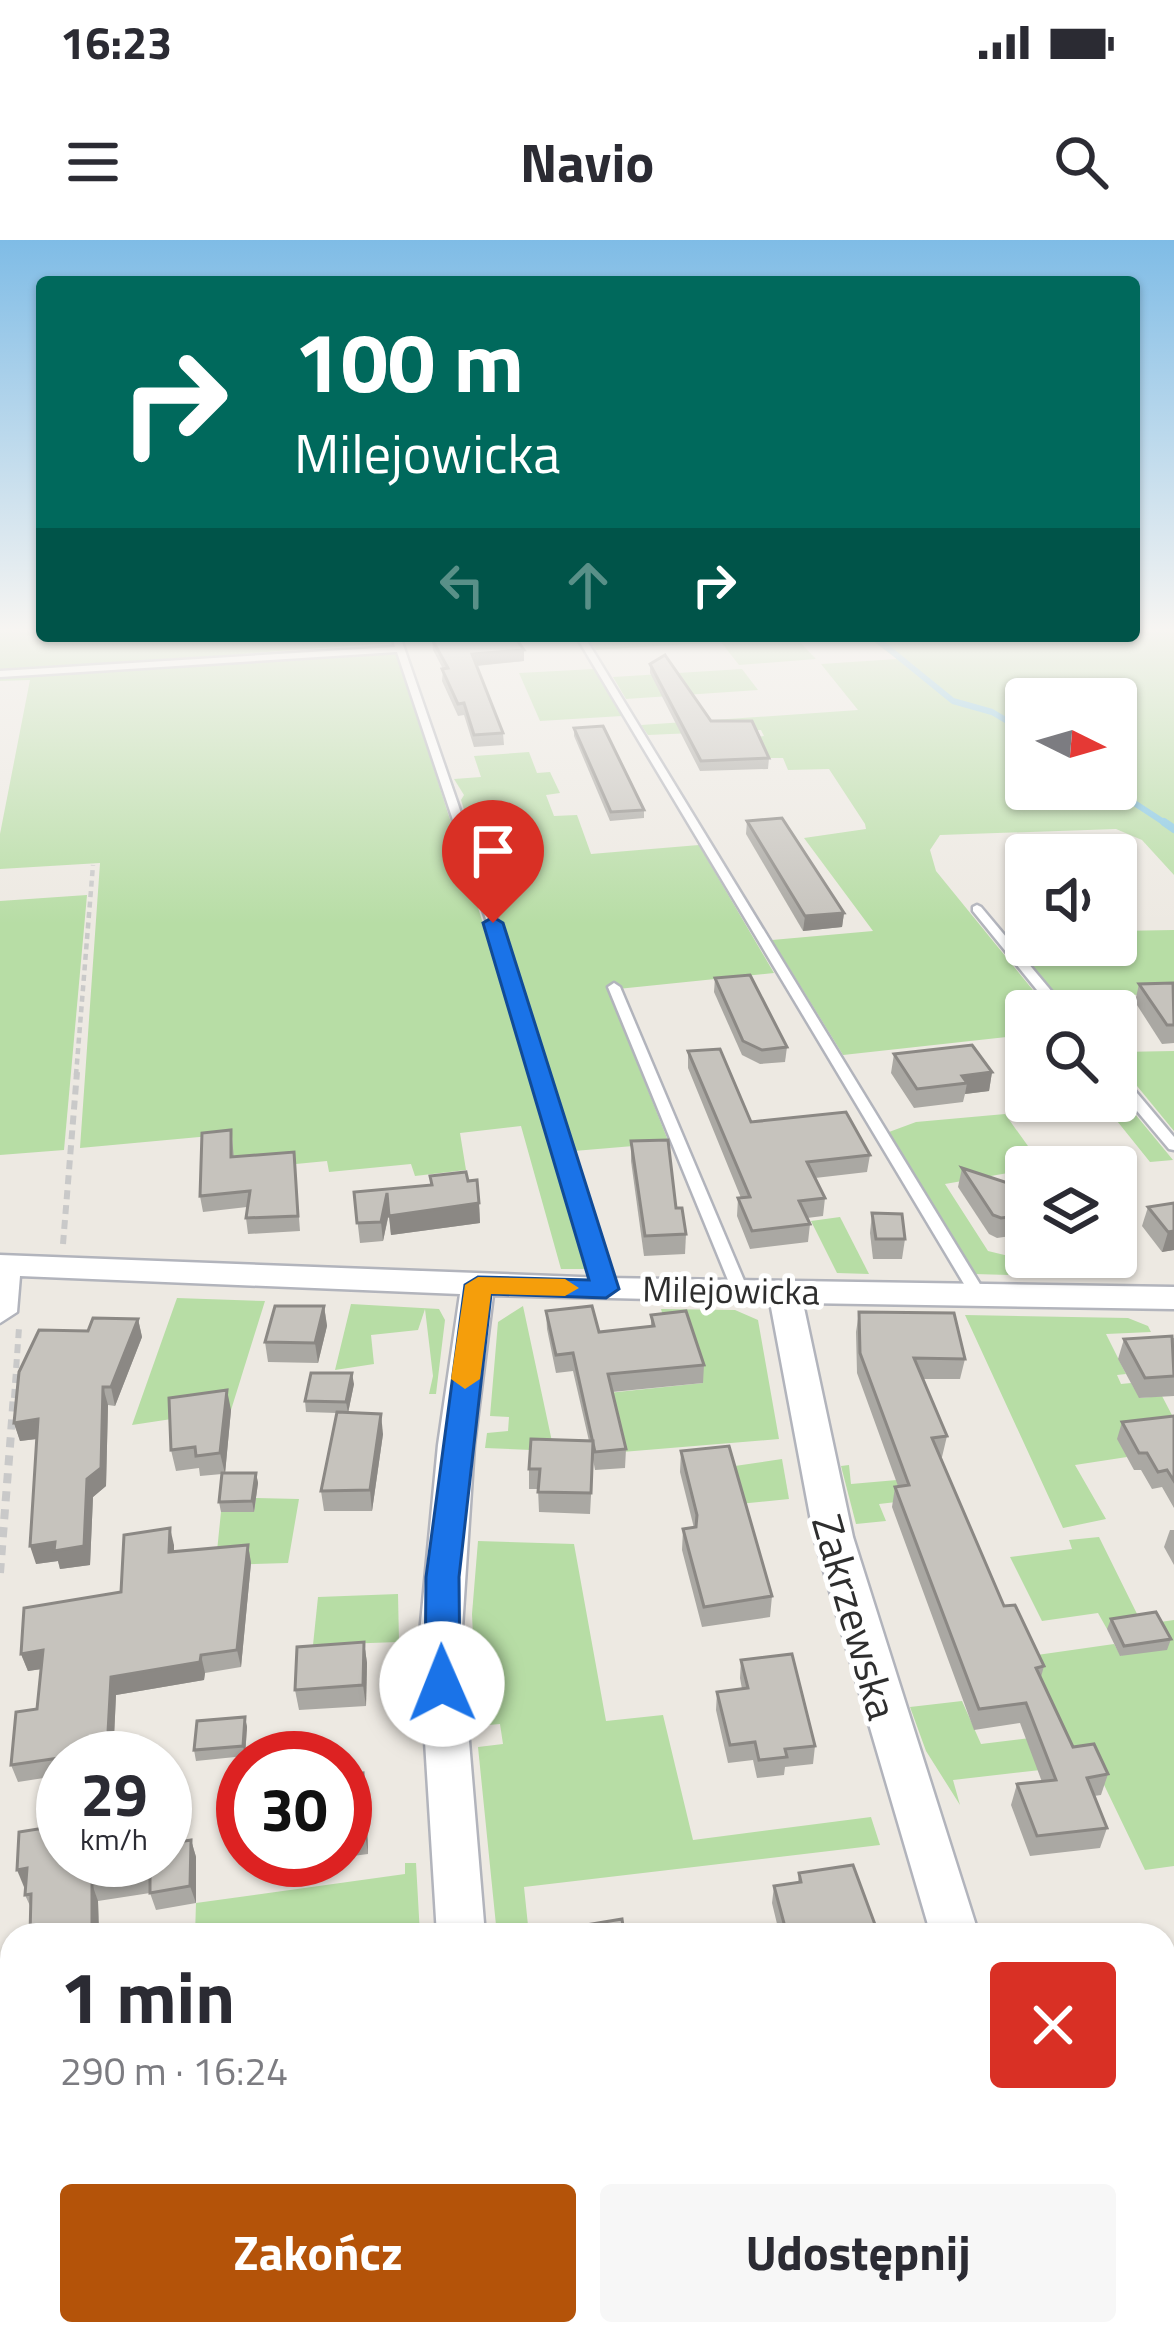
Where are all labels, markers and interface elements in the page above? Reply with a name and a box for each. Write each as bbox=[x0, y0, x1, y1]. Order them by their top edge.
text: 16:23 bbox=[60, 8, 172, 76]
text: Navio bbox=[520, 121, 654, 203]
icon: menu bbox=[60, 129, 126, 195]
icon: search bbox=[1048, 129, 1114, 195]
text: 100 m bbox=[294, 297, 524, 425]
icon: right bbox=[96, 324, 252, 480]
text: Milejowicka bbox=[294, 412, 560, 494]
icon: left bbox=[429, 552, 495, 618]
icon: ahead bbox=[555, 552, 621, 618]
icon: right bbox=[681, 552, 747, 618]
north arrow bbox=[1005, 678, 1137, 810]
map controls bbox=[1005, 678, 1137, 1278]
pin bbox=[442, 800, 544, 923]
icon: arrive bbox=[460, 818, 526, 884]
button: sound bbox=[1005, 834, 1137, 966]
button: search bbox=[1005, 990, 1137, 1122]
button: layers bbox=[1005, 1146, 1137, 1278]
street label: Milejowicka bbox=[642, 1260, 820, 1319]
street label: Zakrzewska bbox=[796, 1507, 916, 1727]
position arrow bbox=[379, 1621, 505, 1747]
speed limit sign: 30 bbox=[216, 1731, 372, 1887]
text: 29 bbox=[80, 1748, 148, 1839]
text: km/h bbox=[80, 1816, 148, 1862]
text: 1 min bbox=[60, 1941, 235, 2051]
button: close bbox=[990, 1962, 1116, 2088]
text: 290 m · 16:24 bbox=[60, 2041, 288, 2100]
button: Zakończ bbox=[60, 2184, 576, 2322]
button: Udostępnij bbox=[600, 2184, 1116, 2322]

